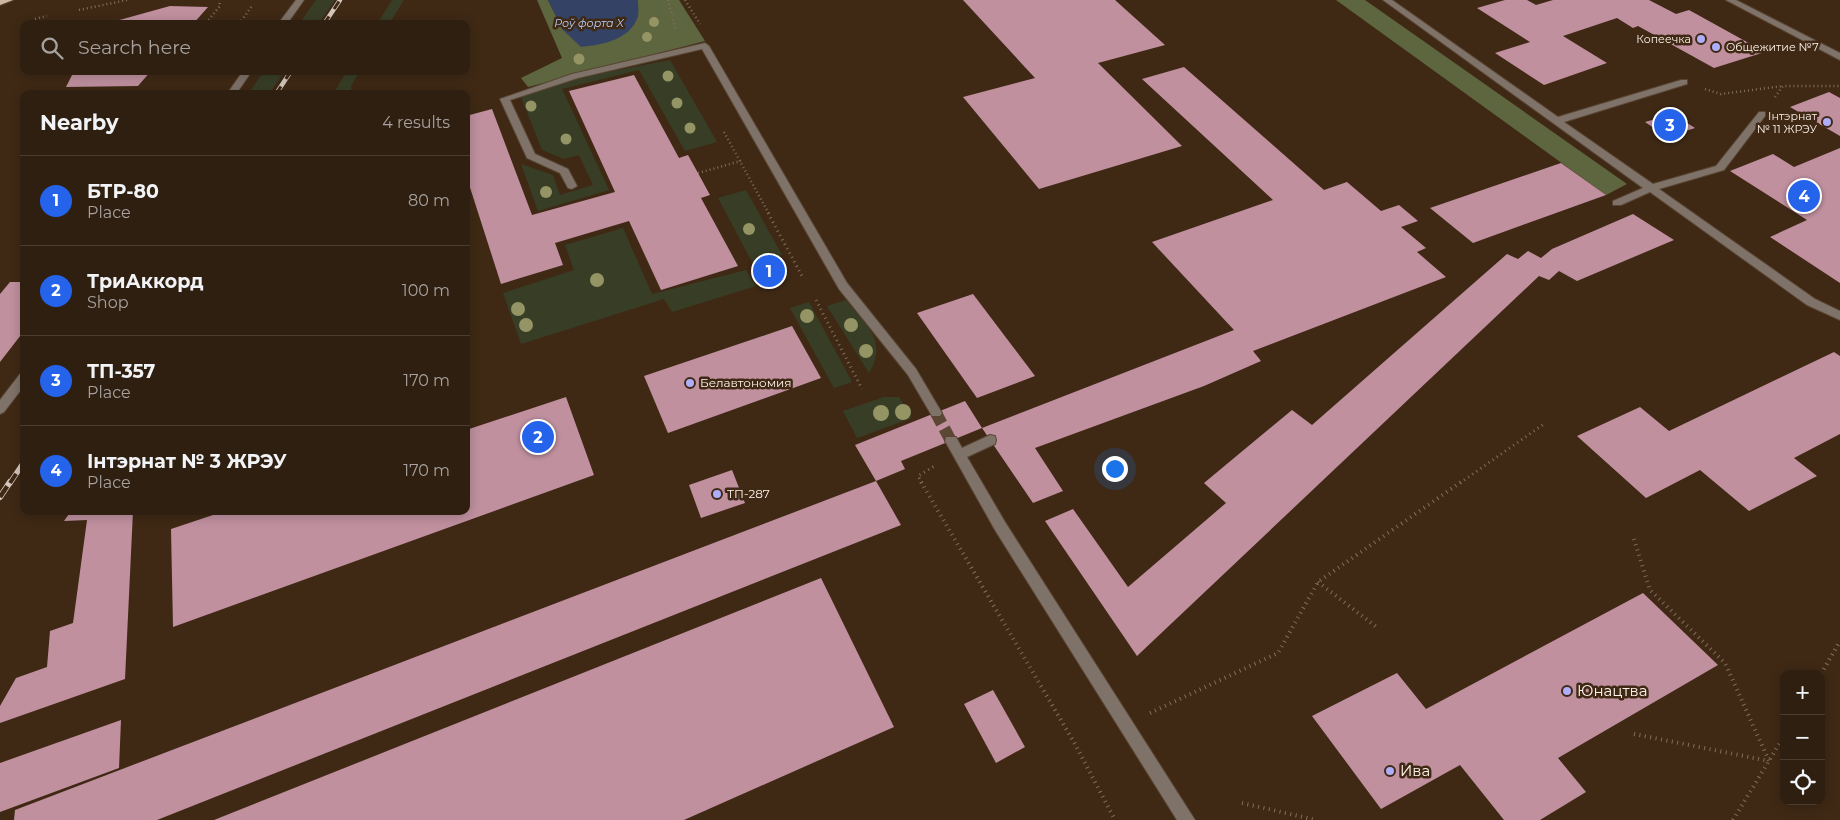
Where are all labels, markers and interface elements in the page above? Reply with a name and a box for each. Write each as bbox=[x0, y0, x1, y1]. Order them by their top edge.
water label: Роў форта X bbox=[554, 16, 624, 30]
search box bbox=[20, 20, 470, 75]
place label: Копеечка bbox=[1636, 32, 1691, 46]
marker: Копеечка bbox=[1695, 33, 1707, 45]
icon: search bbox=[38, 34, 66, 62]
text: Search here bbox=[78, 36, 191, 59]
place label: Общежитие №7 bbox=[1726, 40, 1819, 54]
marker: Общежитие №7 bbox=[1710, 41, 1722, 53]
pin: 3 bbox=[1654, 106, 1686, 144]
place label: Інтэрнат № 11 ЖРЭУ bbox=[1757, 109, 1818, 136]
text: Nearby bbox=[40, 110, 119, 135]
text: 4 results bbox=[382, 113, 450, 132]
marker: Інтэрнат № 11 ЖРЭУ bbox=[1821, 116, 1833, 128]
pin: 4 bbox=[1788, 177, 1820, 215]
text: БТР-80 bbox=[87, 180, 159, 203]
text: 1 bbox=[53, 191, 59, 210]
text: 80 m bbox=[408, 191, 450, 210]
text: Place bbox=[87, 203, 131, 222]
pin: 1 bbox=[753, 252, 785, 290]
text: ТриАккорд bbox=[87, 270, 204, 293]
text: 2 bbox=[51, 281, 61, 300]
text: 100 m bbox=[402, 281, 450, 300]
text: Shop bbox=[87, 293, 129, 312]
text: ТП-357 bbox=[87, 360, 155, 383]
text: 3 bbox=[51, 371, 61, 390]
text: 170 m bbox=[403, 371, 450, 390]
place label: Белавтономия bbox=[700, 375, 792, 390]
marker: Белавтономия bbox=[684, 377, 696, 389]
text: Place bbox=[87, 383, 131, 402]
pin: 2 bbox=[522, 418, 554, 456]
text: Інтэрнат № 3 ЖРЭУ bbox=[87, 450, 287, 473]
your location bbox=[1102, 456, 1128, 482]
text: 4 bbox=[50, 461, 62, 480]
text: 170 m bbox=[403, 461, 450, 480]
text: Place bbox=[87, 473, 131, 492]
place label: ТП-287 bbox=[727, 486, 770, 501]
marker: ТП-287 bbox=[711, 488, 723, 500]
map controls bbox=[1780, 670, 1825, 805]
button: + bbox=[1780, 670, 1825, 715]
place label: Юнацтва bbox=[1577, 681, 1647, 700]
marker: Юнацтва bbox=[1561, 685, 1573, 697]
button: − bbox=[1780, 715, 1825, 760]
button: locate bbox=[1780, 760, 1825, 805]
place label: Ива bbox=[1400, 761, 1430, 780]
marker: Ива bbox=[1384, 765, 1396, 777]

